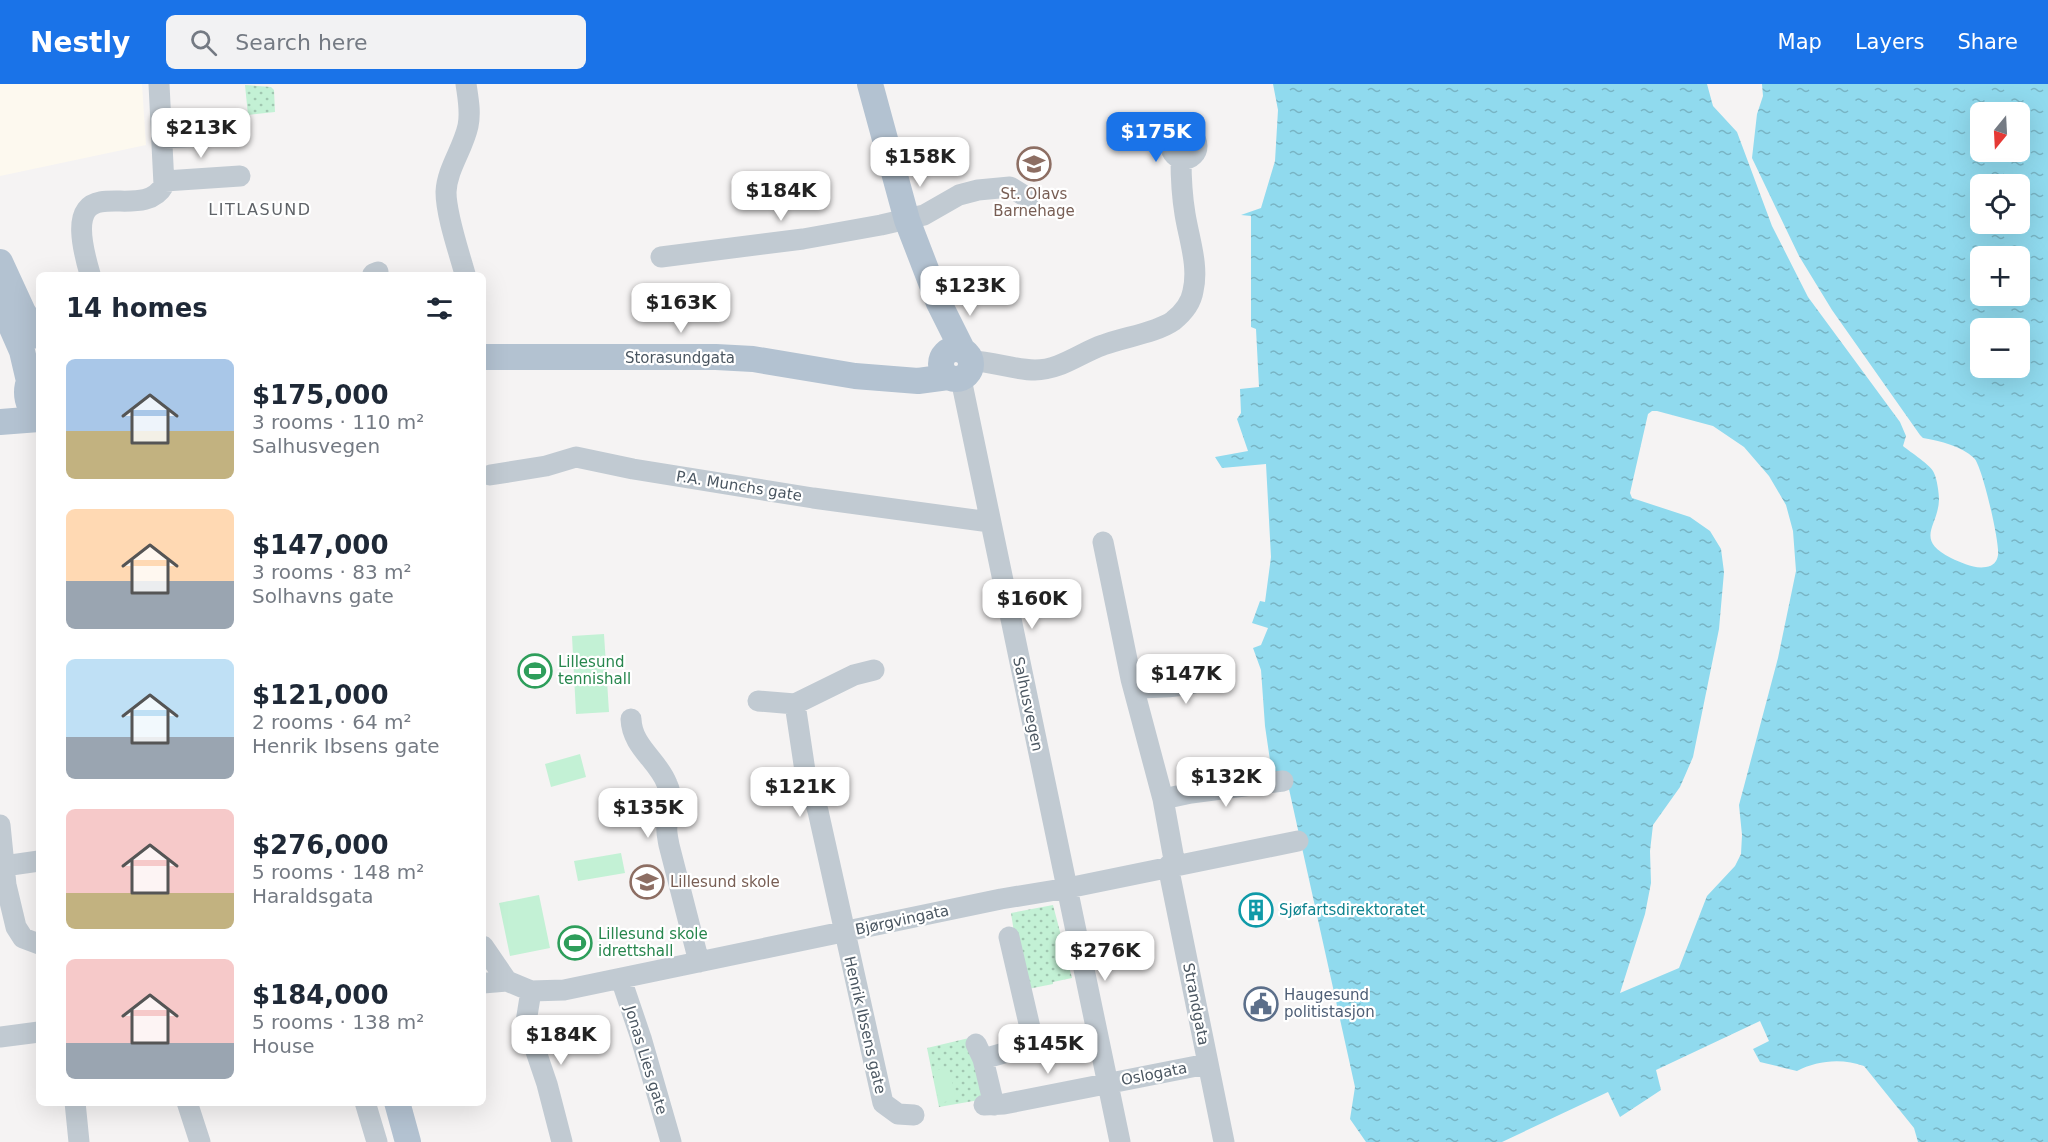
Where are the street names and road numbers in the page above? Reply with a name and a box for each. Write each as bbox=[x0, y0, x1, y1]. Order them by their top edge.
street label: Storasundgata bbox=[625, 349, 735, 367]
street label: P.A. Munchs gate bbox=[675, 467, 803, 505]
street label: Salhusvegen bbox=[1009, 655, 1047, 753]
street label: Bjørgvingata bbox=[853, 901, 951, 939]
street label: Henrik Ibsens gate bbox=[840, 954, 890, 1096]
street label: Strandgata bbox=[1179, 961, 1213, 1047]
street label: Jonas Lies gate bbox=[621, 1002, 671, 1117]
street label: Oslogata bbox=[1120, 1059, 1188, 1089]

